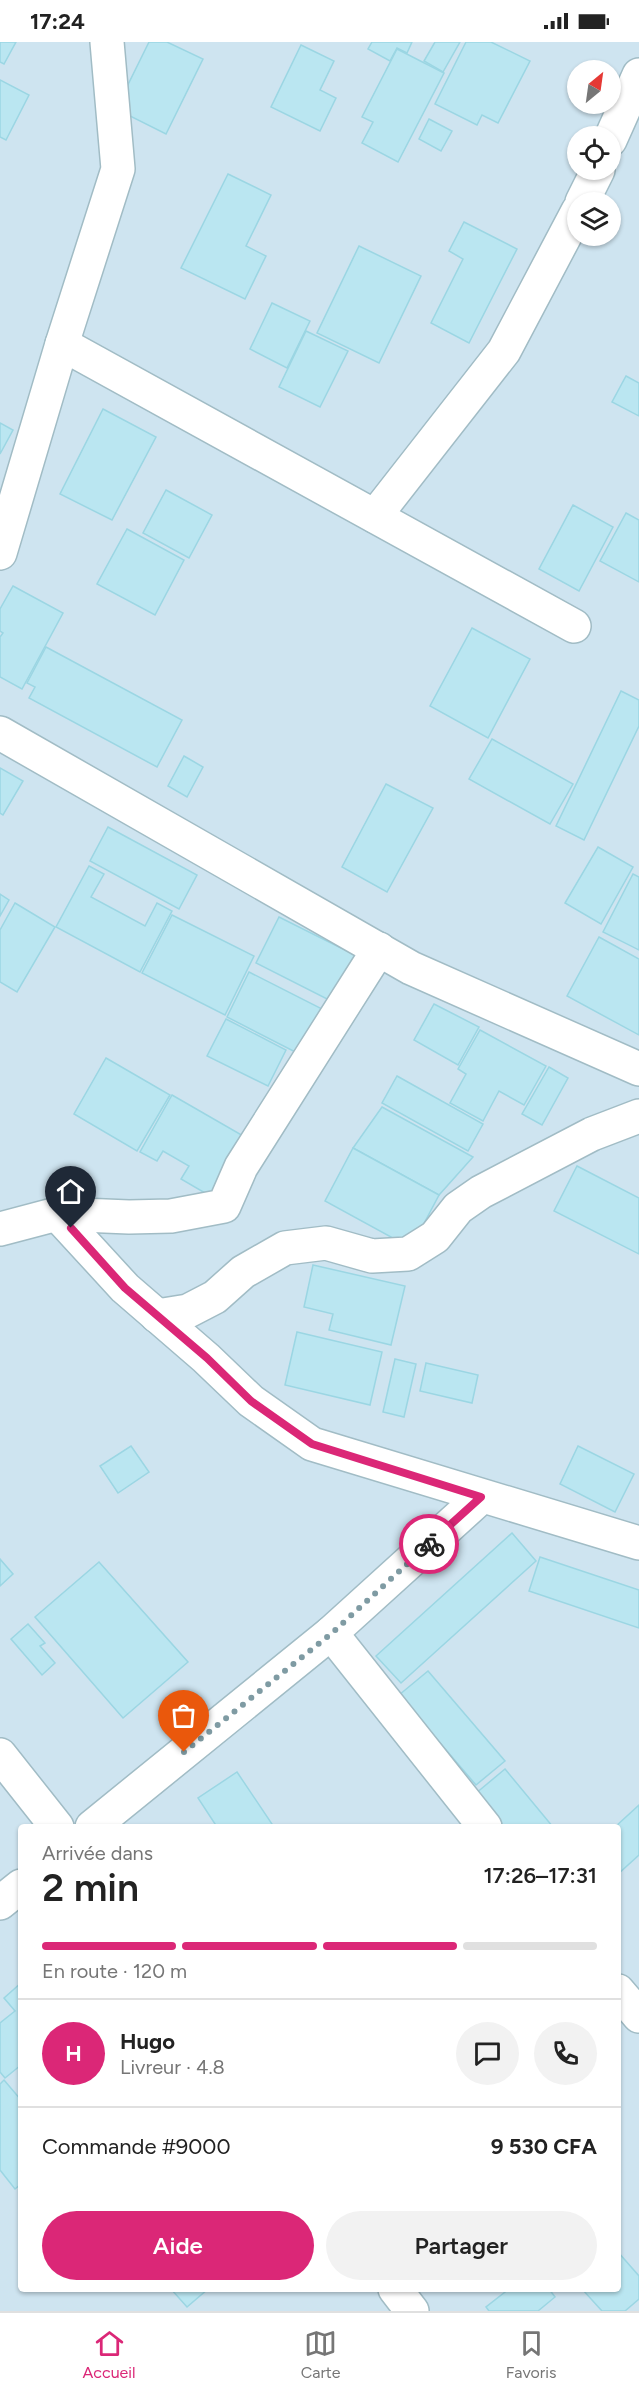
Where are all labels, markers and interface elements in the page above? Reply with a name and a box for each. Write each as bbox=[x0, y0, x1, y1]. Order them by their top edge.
text: 17:24 bbox=[30, 8, 85, 35]
north arrow bbox=[567, 60, 621, 114]
map controls bbox=[567, 60, 621, 246]
button: locate bbox=[567, 126, 621, 180]
button: layers bbox=[567, 192, 621, 246]
pin bbox=[45, 1166, 96, 1228]
icon: home bbox=[54, 1175, 87, 1208]
courier bbox=[399, 1514, 459, 1574]
icon: bike bbox=[413, 1528, 446, 1561]
pin bbox=[158, 1690, 209, 1752]
icon: bag bbox=[167, 1699, 200, 1732]
text: Arrivée dans bbox=[42, 1841, 153, 1865]
text: 17:26–17:31 bbox=[483, 1862, 597, 1889]
text: 2 min bbox=[42, 1864, 139, 1911]
text: En route · 120 m bbox=[42, 1959, 187, 1983]
button: chat bbox=[456, 2022, 519, 2085]
button: phone bbox=[534, 2022, 597, 2085]
text: Hugo bbox=[120, 2028, 175, 2055]
text: H bbox=[65, 2040, 82, 2067]
text: Livreur · 4.8 bbox=[120, 2055, 225, 2079]
text: Commande #9000 bbox=[42, 2133, 231, 2160]
text: 9 530 CFA bbox=[491, 2133, 597, 2160]
button: Aide bbox=[42, 2211, 314, 2280]
button: Partager bbox=[326, 2211, 597, 2280]
tab: Accueil bbox=[83, 2327, 136, 2382]
tab: Carte bbox=[301, 2327, 341, 2382]
tab: Favoris bbox=[506, 2327, 556, 2382]

